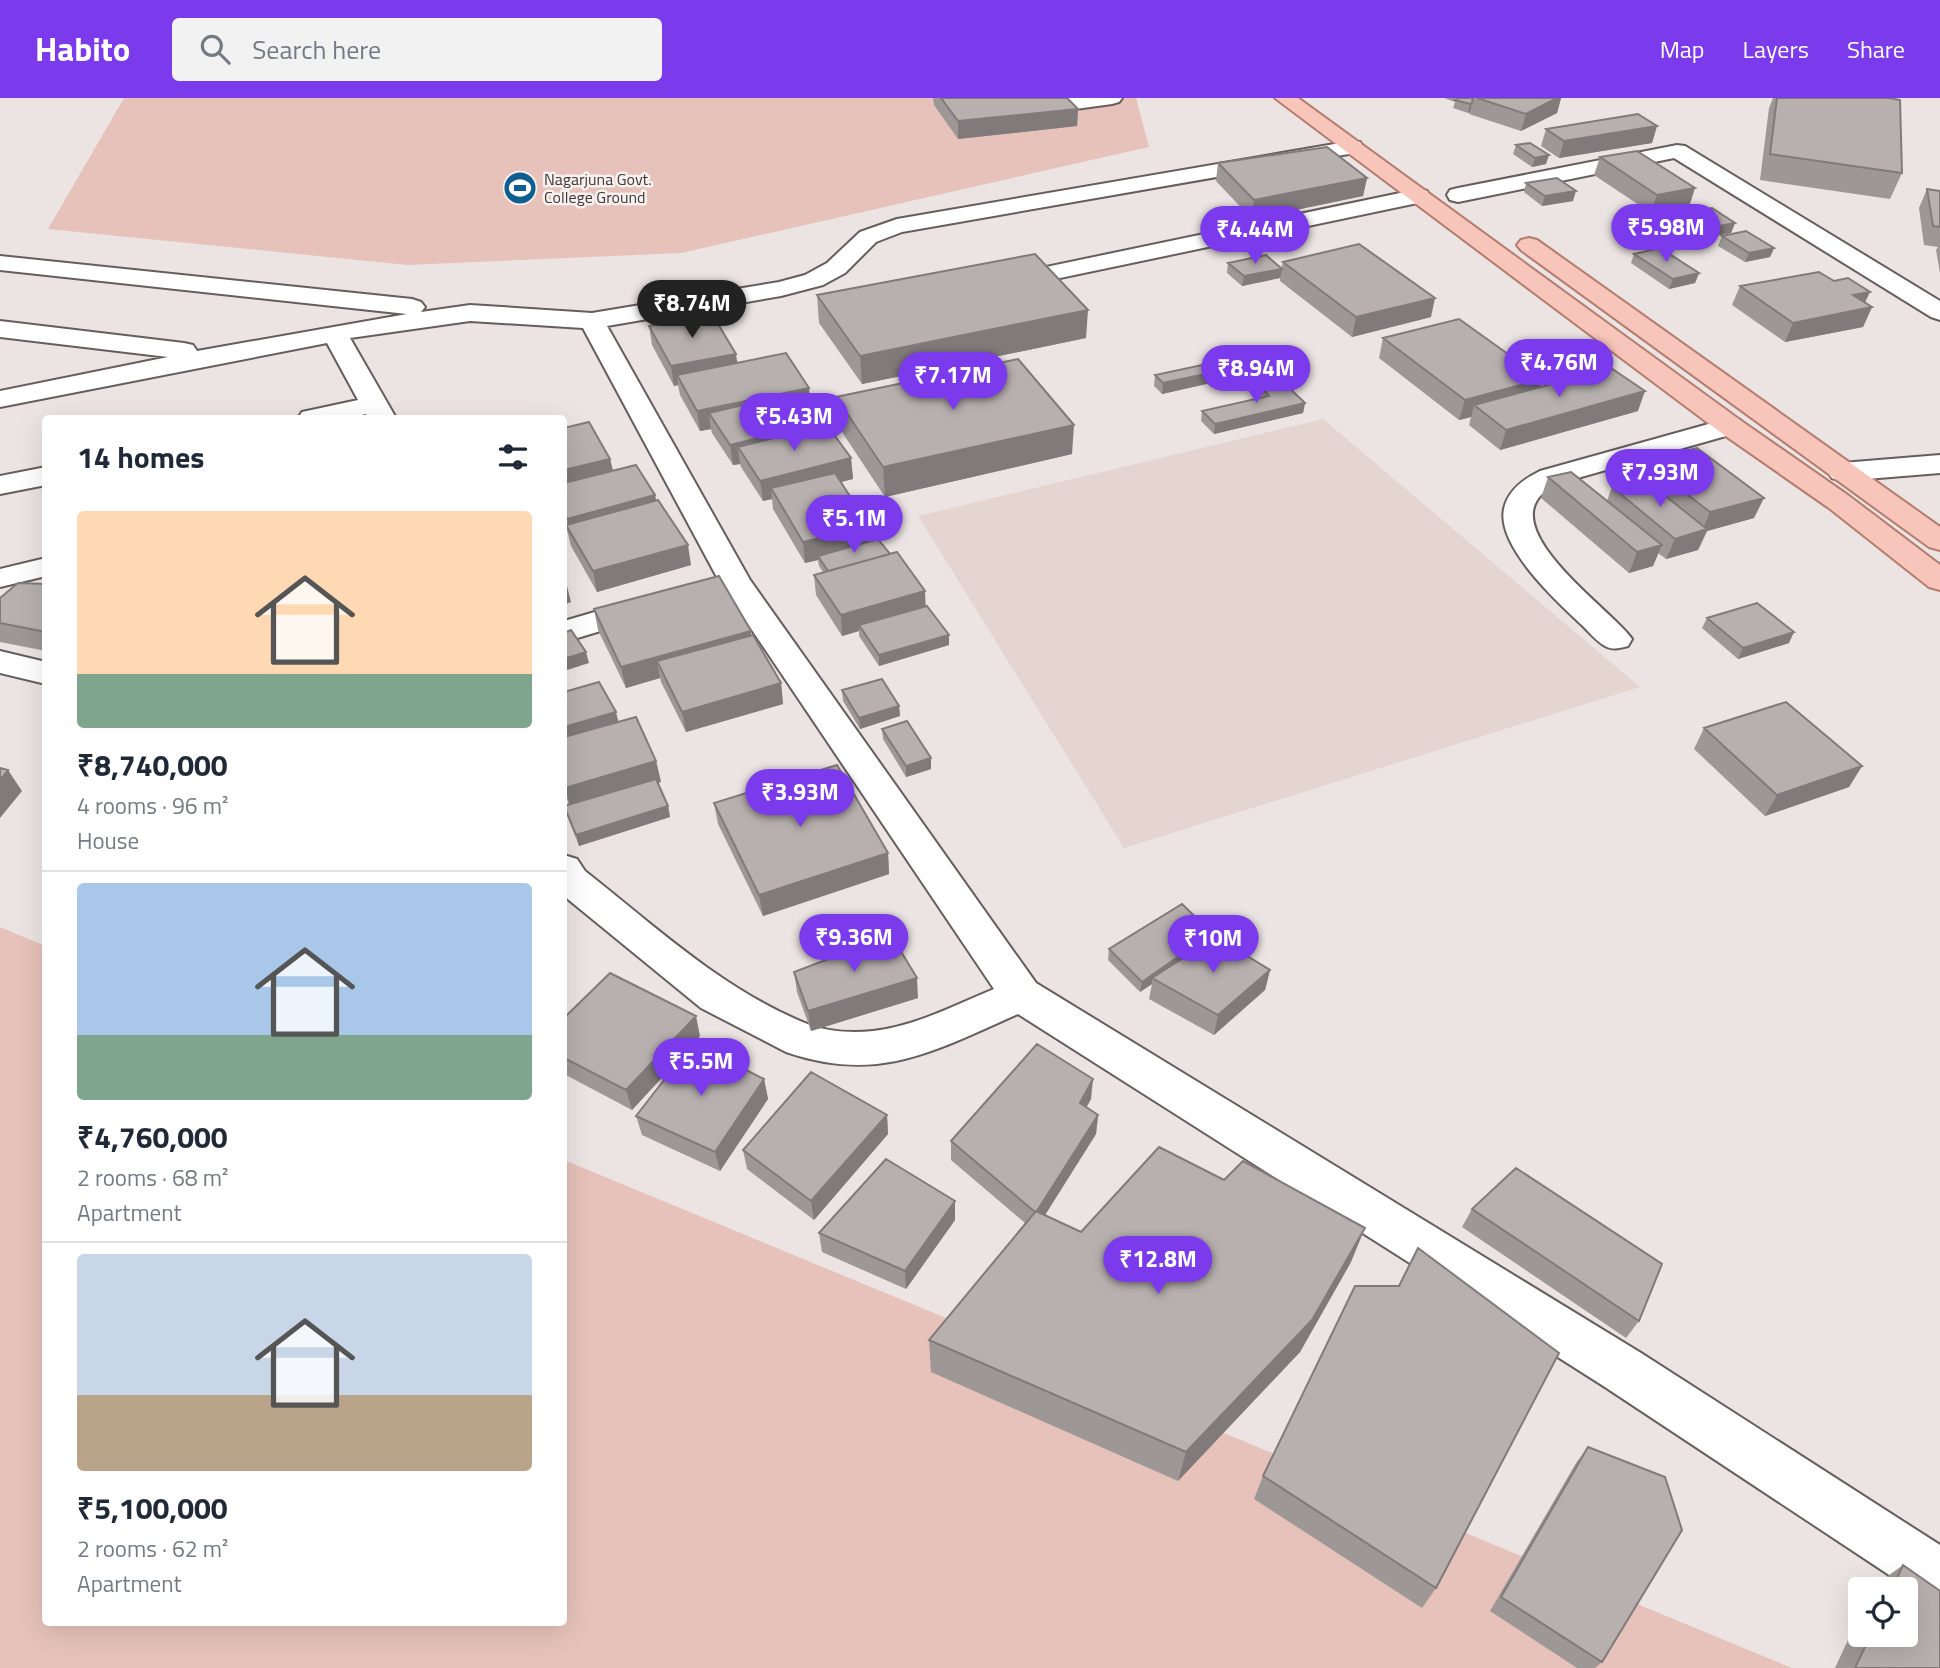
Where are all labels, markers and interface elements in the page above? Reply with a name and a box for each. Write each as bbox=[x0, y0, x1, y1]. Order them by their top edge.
search box bbox=[172, 18, 662, 81]
text: Habito bbox=[35, 24, 130, 74]
icon: search bbox=[196, 30, 234, 68]
text: Search here bbox=[252, 30, 381, 69]
text: Map bbox=[1660, 31, 1705, 67]
text: Layers bbox=[1743, 31, 1809, 67]
text: Share bbox=[1847, 31, 1905, 67]
place label: Nagarjuna Govt. College Ground bbox=[544, 167, 652, 209]
sports icon: Nagarjuna Govt. College Ground bbox=[501, 169, 539, 207]
pin: ₹5.98M bbox=[1609, 204, 1723, 264]
pin: ₹4.44M bbox=[1198, 206, 1312, 266]
text: ₹5.98M bbox=[1627, 209, 1705, 244]
text: ₹4.44M bbox=[1216, 211, 1294, 246]
pin: ₹8.74M bbox=[635, 280, 749, 340]
text: ₹8.74M bbox=[653, 285, 731, 320]
pin: ₹4.76M bbox=[1502, 340, 1616, 399]
text: ₹4.76M bbox=[1520, 344, 1598, 379]
pin: ₹8.94M bbox=[1199, 345, 1313, 405]
text: ₹8.94M bbox=[1217, 350, 1295, 385]
pin: ₹7.17M bbox=[896, 352, 1010, 412]
text: ₹7.17M bbox=[914, 357, 992, 392]
pin: ₹5.43M bbox=[737, 394, 851, 453]
text: ₹5.43M bbox=[755, 398, 833, 433]
text: 14 homes bbox=[77, 434, 204, 480]
icon: filters bbox=[494, 438, 532, 476]
pin: ₹7.93M bbox=[1603, 450, 1717, 509]
text: ₹7.93M bbox=[1621, 454, 1699, 489]
pin: ₹5.1M bbox=[805, 496, 903, 555]
text: ₹5.1M bbox=[822, 500, 886, 535]
icon: home bbox=[242, 557, 368, 683]
text: ₹8,740,000 bbox=[77, 742, 228, 788]
pin: ₹3.93M bbox=[743, 770, 857, 829]
text: ₹3.93M bbox=[761, 774, 839, 809]
text: 4 rooms · 96 m² bbox=[77, 788, 228, 823]
text: House bbox=[77, 823, 139, 858]
pin: ₹9.36M bbox=[797, 914, 911, 974]
pin: ₹10M bbox=[1172, 916, 1254, 975]
text: ₹9.36M bbox=[815, 919, 893, 954]
text: ₹10M bbox=[1184, 920, 1242, 955]
icon: home bbox=[242, 929, 368, 1055]
pin: ₹5.5M bbox=[652, 1038, 750, 1098]
text: ₹5.5M bbox=[669, 1043, 733, 1078]
text: ₹4,760,000 bbox=[77, 1114, 228, 1160]
text: 2 rooms · 68 m² bbox=[77, 1160, 228, 1195]
text: Apartment bbox=[77, 1195, 182, 1230]
pin: ₹12.8M bbox=[1101, 1236, 1215, 1296]
text: ₹12.8M bbox=[1119, 1241, 1197, 1276]
icon: home bbox=[242, 1300, 368, 1426]
text: ₹5,100,000 bbox=[77, 1485, 228, 1531]
text: 2 rooms · 62 m² bbox=[77, 1531, 228, 1566]
text: Apartment bbox=[77, 1566, 182, 1601]
map controls bbox=[1848, 1577, 1918, 1647]
button: locate bbox=[1848, 1577, 1918, 1647]

